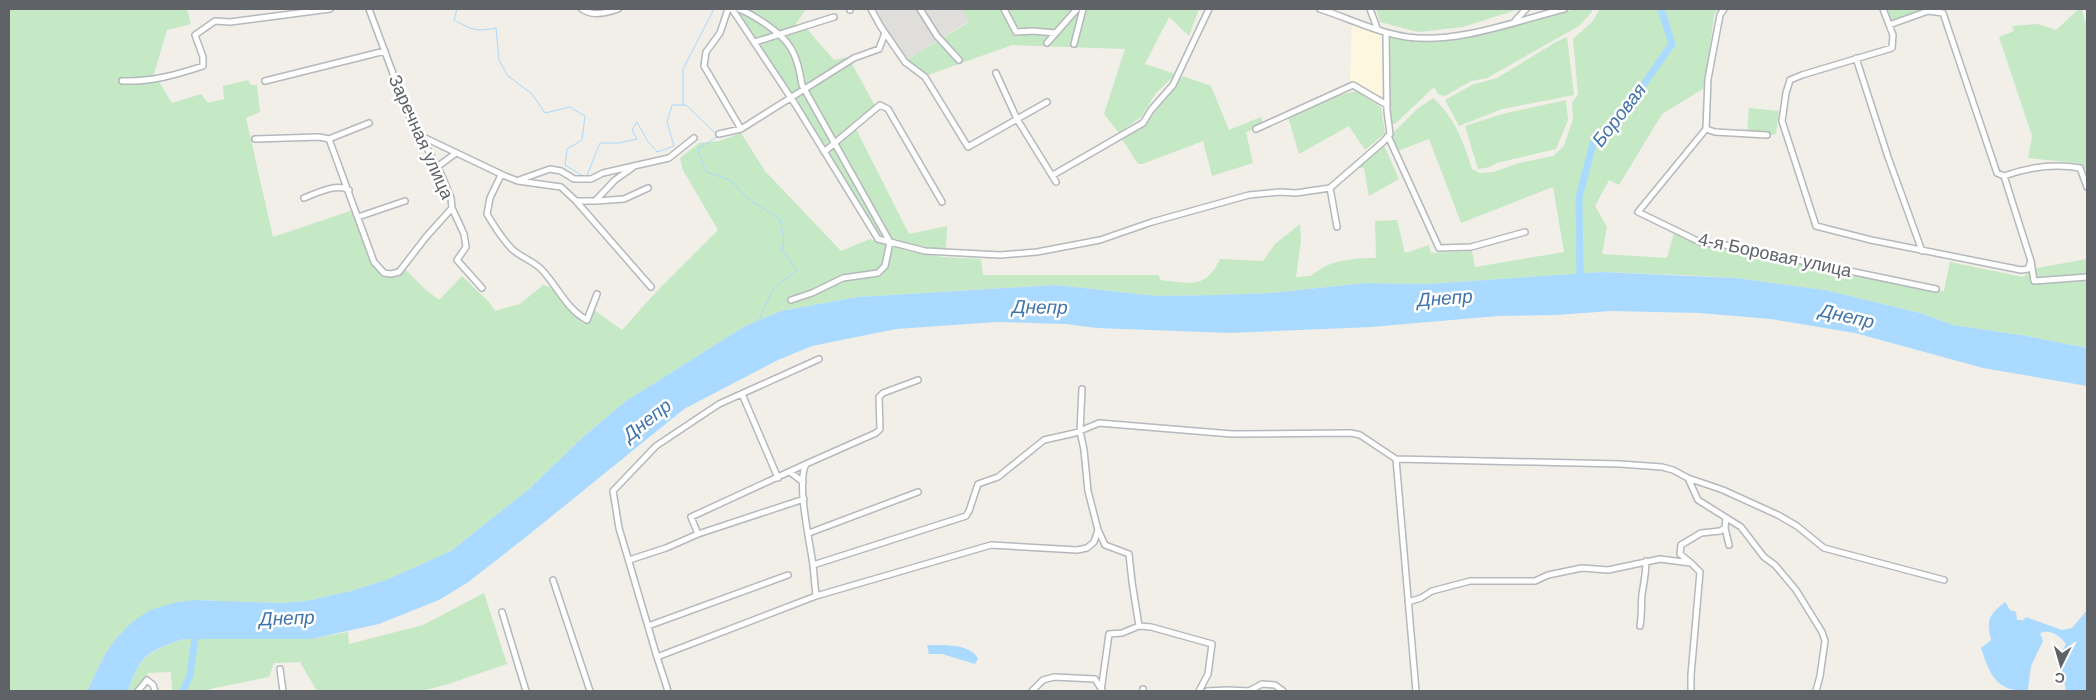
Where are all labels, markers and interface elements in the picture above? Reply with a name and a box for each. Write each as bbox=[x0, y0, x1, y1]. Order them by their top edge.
street label: Заречная улица bbox=[385, 72, 458, 203]
water label: Боровая bbox=[1588, 79, 1650, 151]
street label: 4-я Боровая улица bbox=[1697, 229, 1854, 281]
water label: Днепр bbox=[1415, 286, 1473, 311]
water label: Днепр bbox=[1010, 296, 1068, 318]
water label: Днепр bbox=[1816, 299, 1876, 332]
water label: Днепр bbox=[617, 395, 675, 447]
water label: Днепр bbox=[257, 607, 315, 630]
north arrow bbox=[2036, 640, 2086, 690]
text: С bbox=[2054, 670, 2066, 686]

